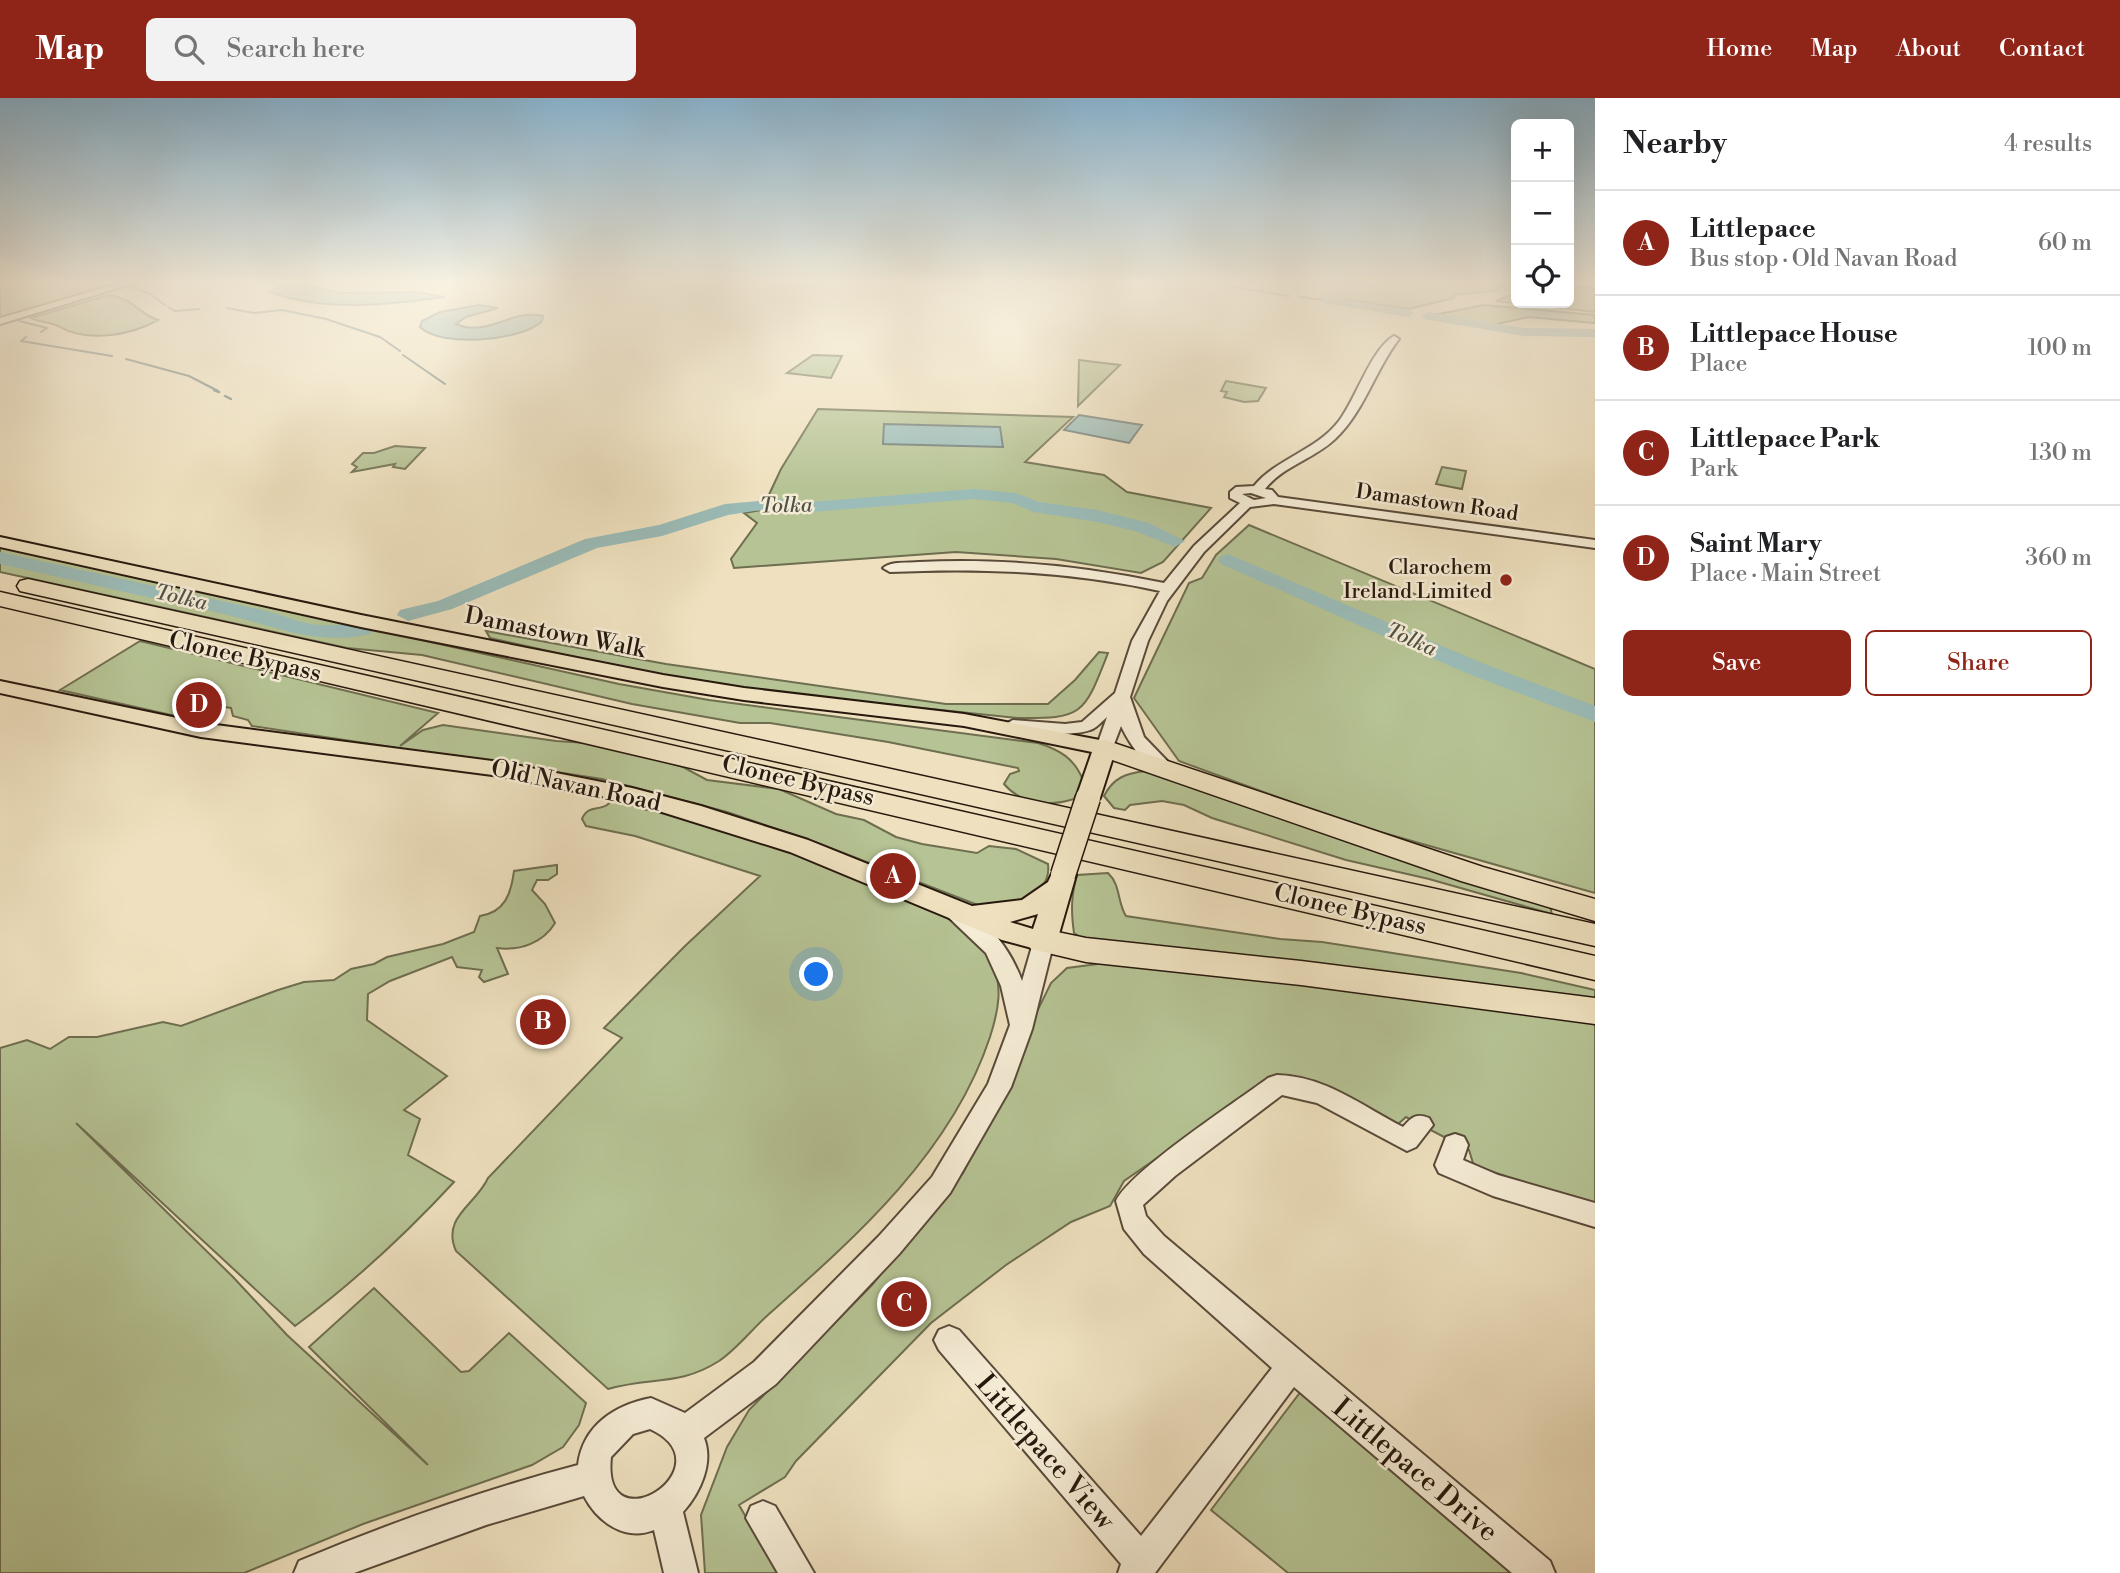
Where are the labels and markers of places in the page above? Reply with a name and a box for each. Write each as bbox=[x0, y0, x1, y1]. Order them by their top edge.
place label: Clarochem Ireland Limited bbox=[1343, 555, 1492, 605]
marker: Clarochem Ireland Limited bbox=[1498, 572, 1514, 588]
pin: D bbox=[176, 679, 222, 731]
pin: A bbox=[870, 850, 916, 902]
pin: B bbox=[520, 996, 566, 1048]
pin: C bbox=[881, 1278, 927, 1330]

